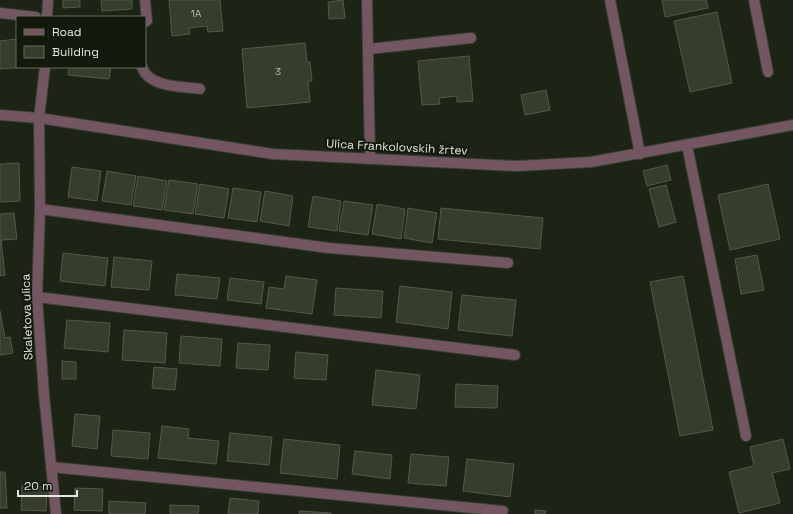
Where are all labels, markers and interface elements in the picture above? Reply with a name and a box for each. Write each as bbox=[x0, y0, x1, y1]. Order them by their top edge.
house number: 1A bbox=[191, 7, 202, 20]
legend bbox=[16, 16, 146, 68]
text: Road bbox=[52, 24, 81, 40]
text: Building bbox=[52, 44, 99, 60]
house number: 3 bbox=[275, 65, 281, 78]
street label: Ulica Frankolovskih žrtev bbox=[326, 135, 469, 159]
street label: Skaletova ulica bbox=[17, 273, 37, 360]
scale bar bbox=[18, 472, 77, 498]
text: 20 m bbox=[24, 478, 52, 494]

